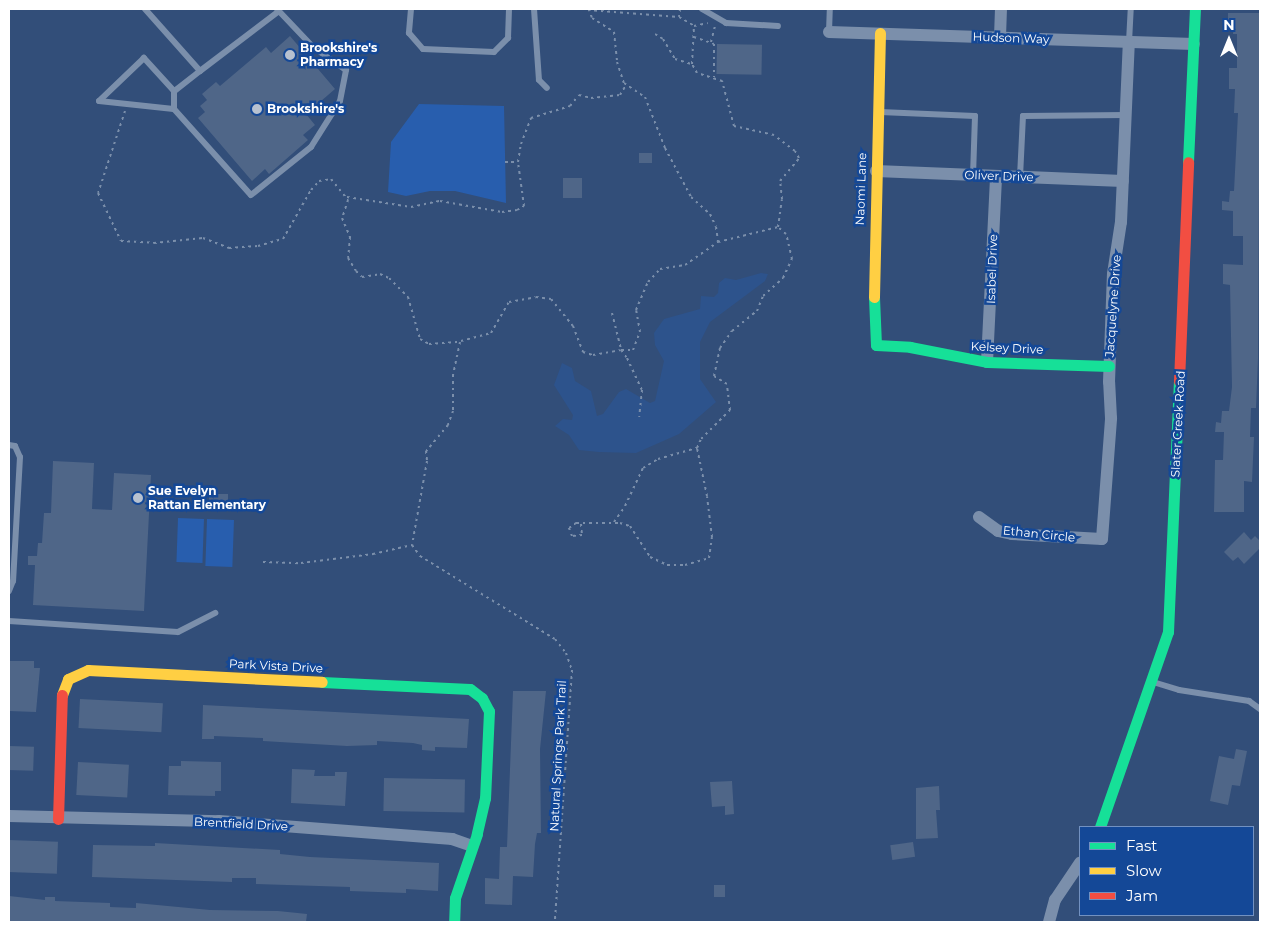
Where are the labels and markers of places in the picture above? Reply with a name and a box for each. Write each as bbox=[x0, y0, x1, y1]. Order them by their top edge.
place label: Brookshire's Pharmacy bbox=[300, 41, 377, 69]
marker: Brookshire's Pharmacy bbox=[284, 49, 296, 61]
place label: Brookshire's bbox=[267, 102, 344, 116]
marker: Brookshire's bbox=[251, 103, 263, 115]
place label: Sue Evelyn Rattan Elementary bbox=[148, 484, 266, 512]
marker: Sue Evelyn Rattan Elementary bbox=[132, 492, 144, 504]

